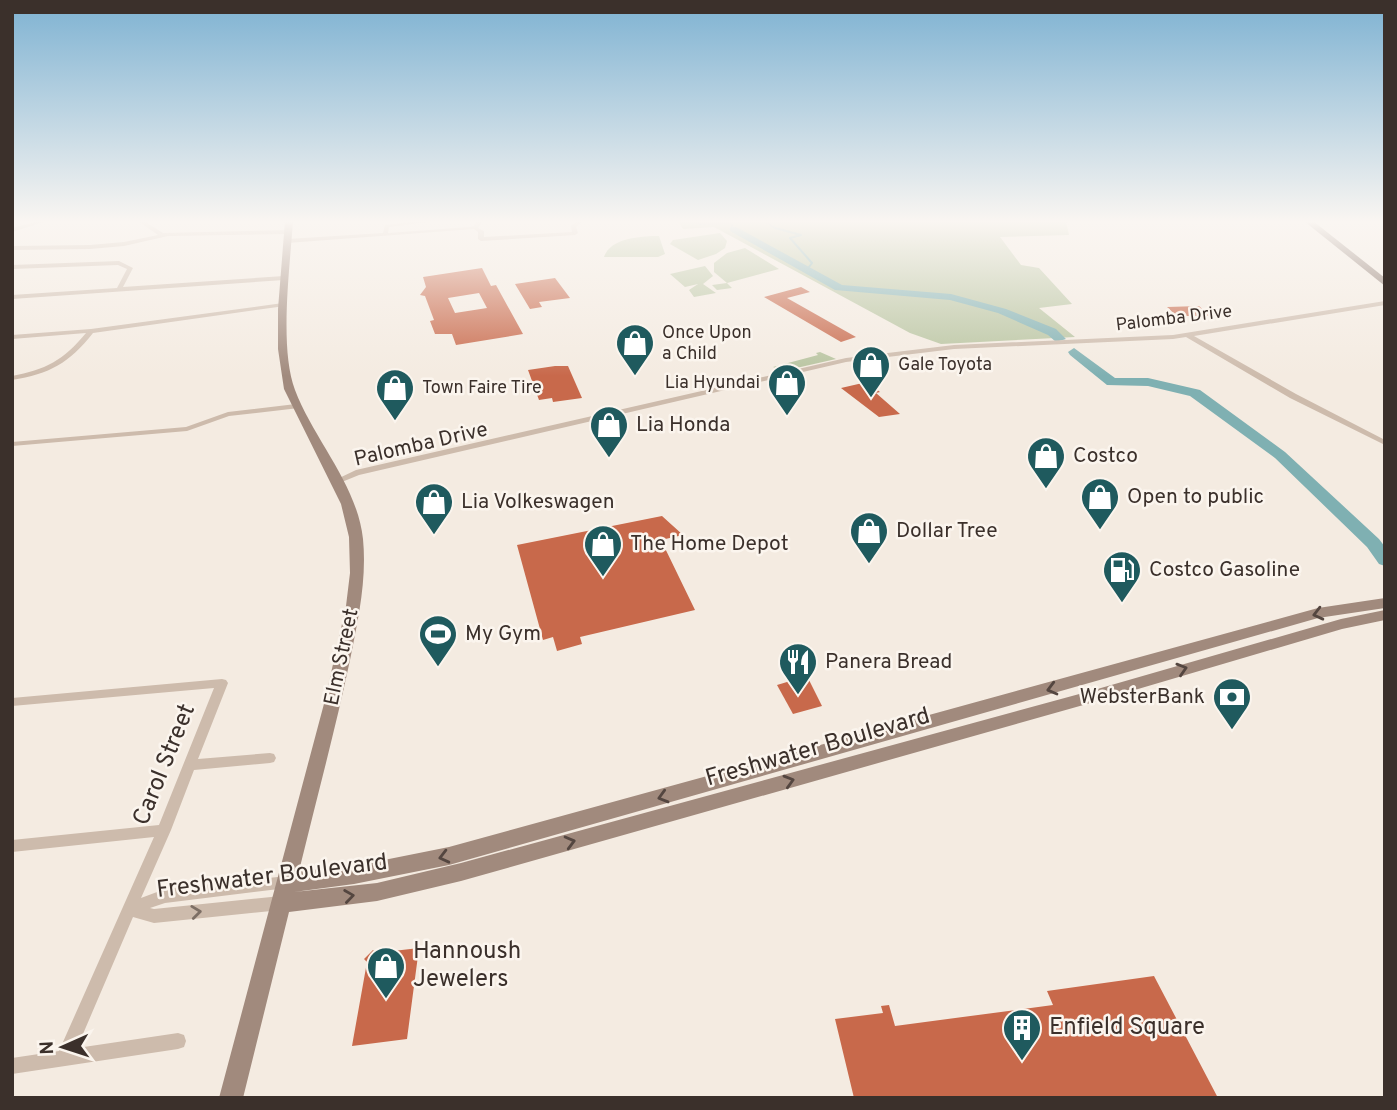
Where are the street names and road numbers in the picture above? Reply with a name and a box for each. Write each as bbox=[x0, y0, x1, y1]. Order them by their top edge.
street label: Palomba Drive bbox=[1114, 300, 1234, 338]
street label: Palomba Drive bbox=[351, 416, 491, 474]
street label: Elm Street bbox=[319, 606, 365, 708]
street label: Carol Street bbox=[127, 700, 203, 830]
street label: Freshwater Boulevard bbox=[702, 702, 934, 794]
street label: Freshwater Boulevard bbox=[155, 848, 389, 906]

